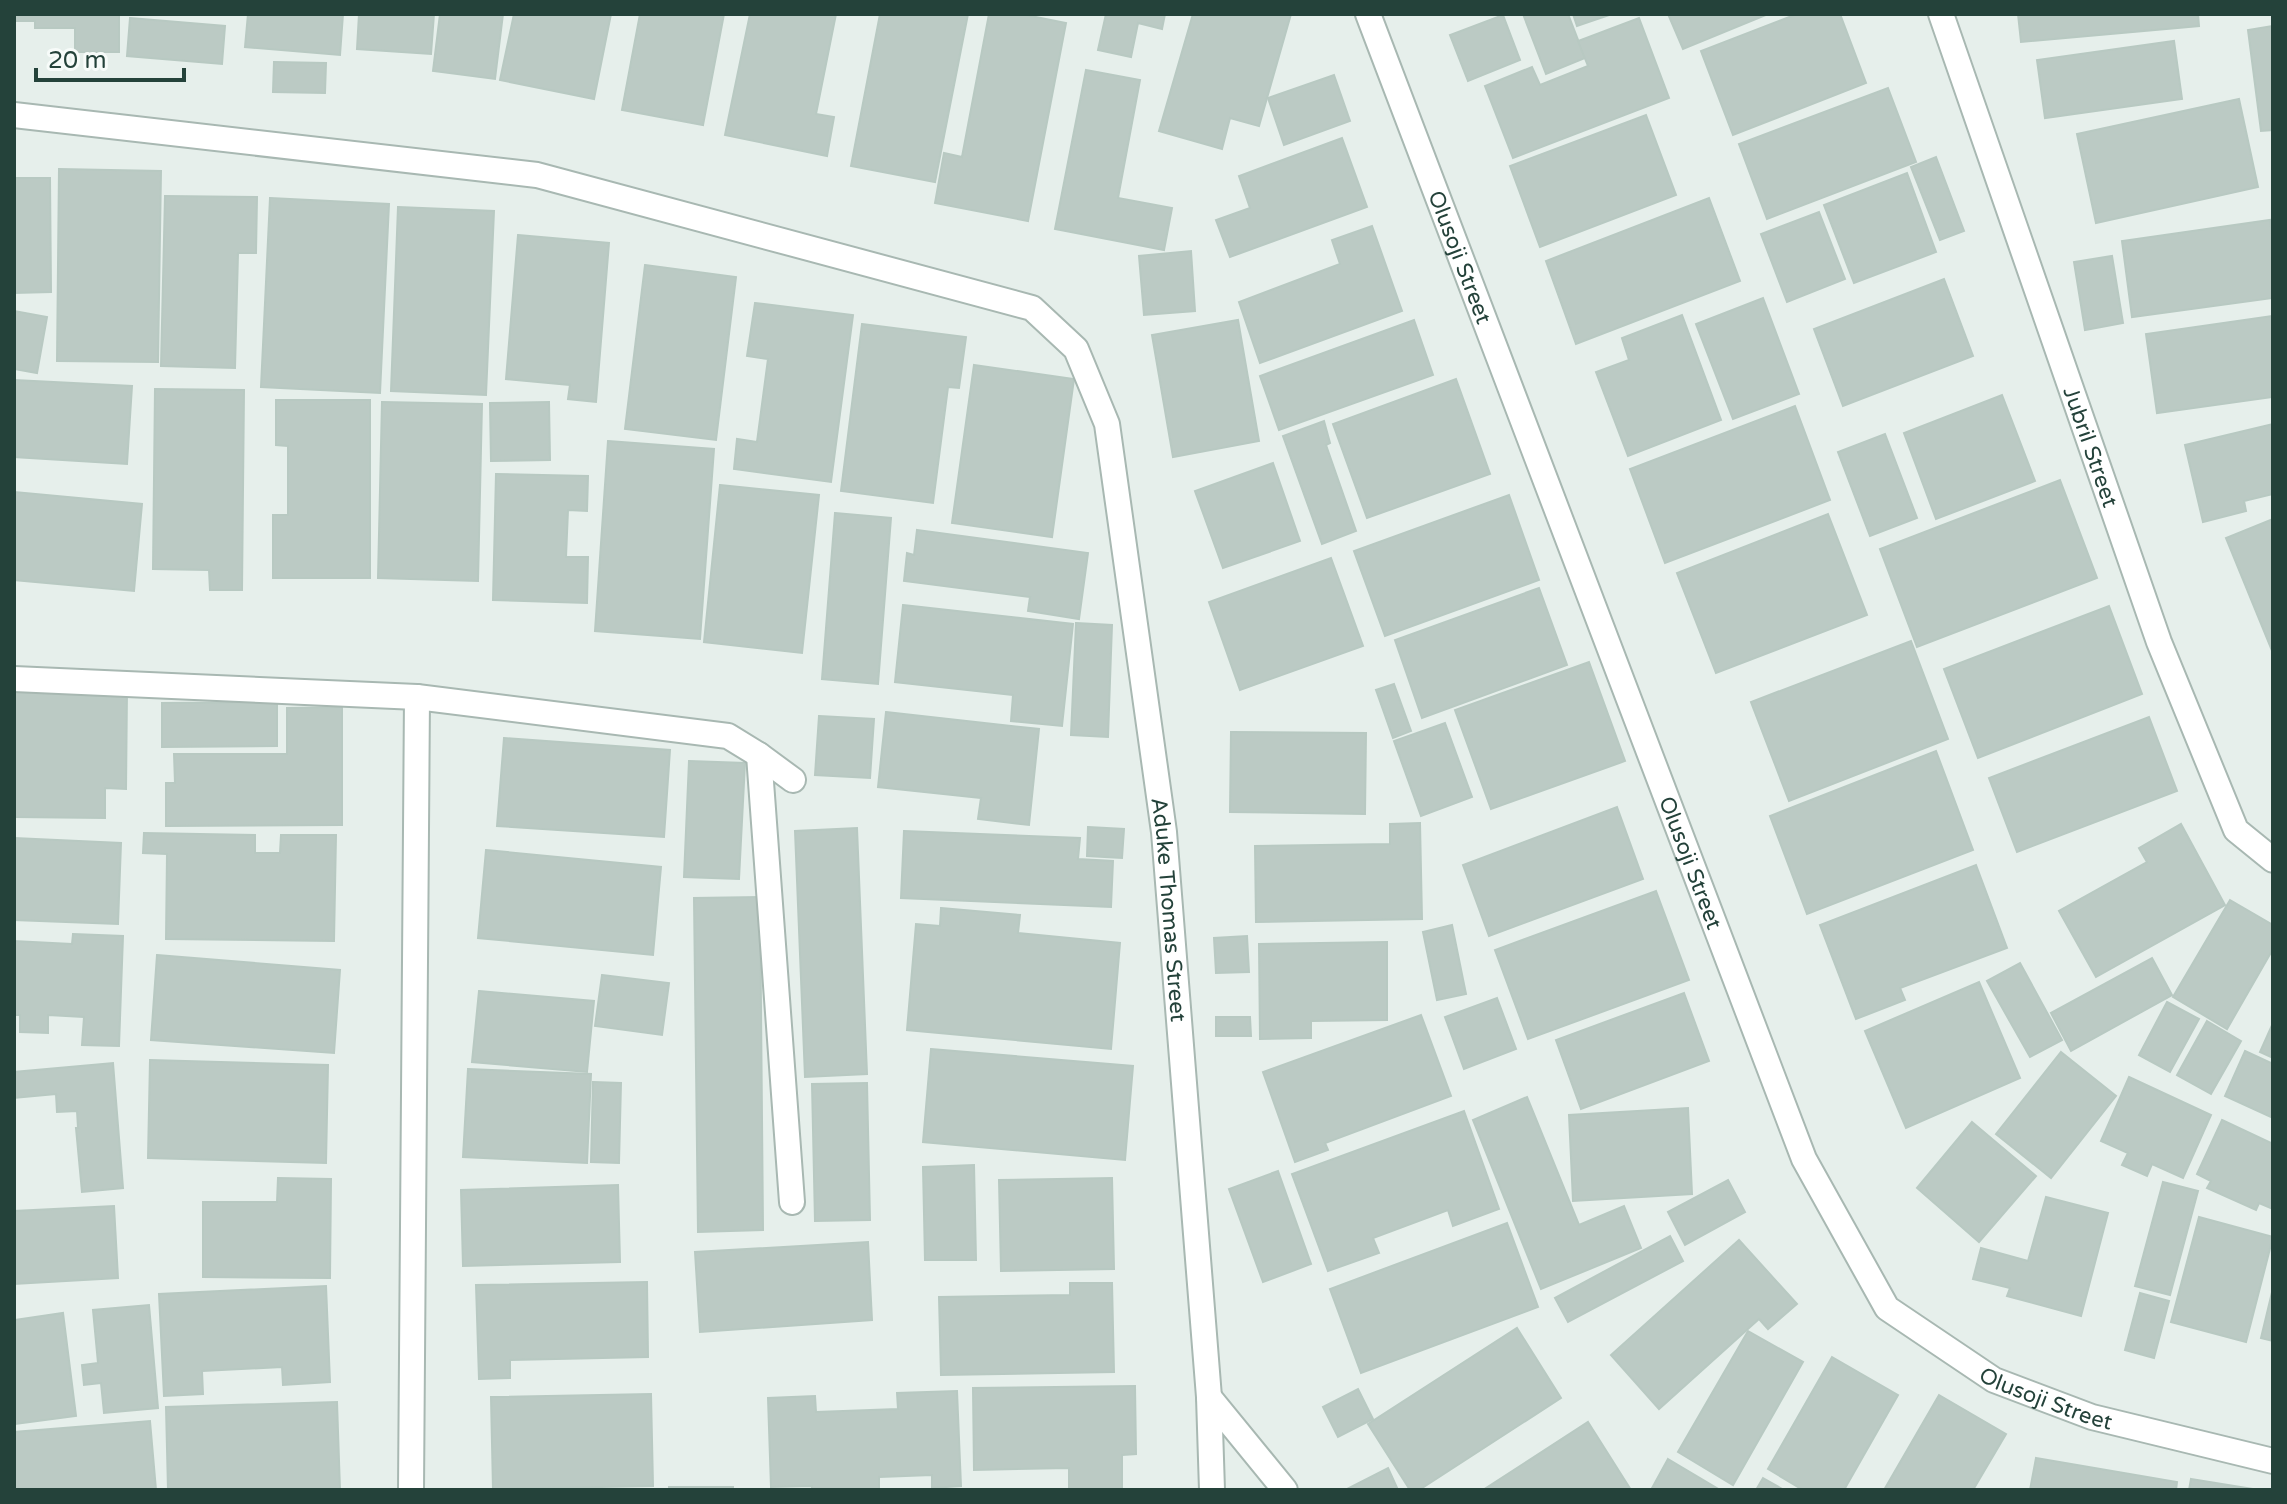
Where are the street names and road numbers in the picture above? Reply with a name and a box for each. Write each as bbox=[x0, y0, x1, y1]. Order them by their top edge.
street label: Olusoji Street bbox=[1422, 187, 1497, 327]
street label: Jubril Street bbox=[2057, 383, 2123, 511]
street label: Olusoji Street bbox=[1653, 793, 1727, 933]
street label: Aduke Thomas Street bbox=[1145, 796, 1191, 1023]
street label: Olusoji Street bbox=[1974, 1362, 2115, 1435]

